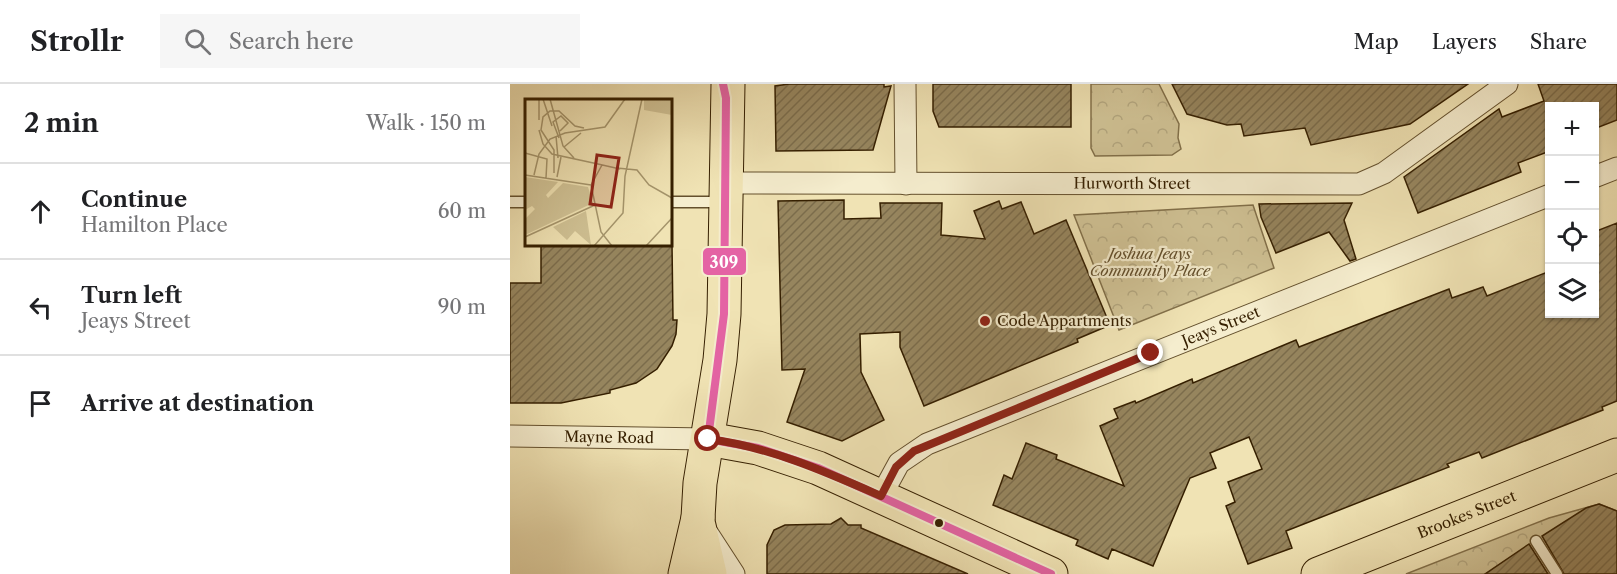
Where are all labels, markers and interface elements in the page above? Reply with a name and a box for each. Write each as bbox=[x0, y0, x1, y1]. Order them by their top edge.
search box bbox=[160, 14, 580, 68]
text: Strollr bbox=[30, 24, 124, 58]
icon: search bbox=[181, 25, 214, 58]
text: Search here bbox=[229, 28, 353, 55]
text: Map bbox=[1354, 29, 1399, 54]
text: Layers bbox=[1432, 29, 1497, 54]
text: Share bbox=[1530, 29, 1587, 54]
inset map bbox=[525, 99, 672, 246]
map controls bbox=[1545, 102, 1599, 318]
button: + bbox=[1545, 102, 1599, 156]
text: 2 min bbox=[24, 107, 99, 139]
text: Walk · 150 m bbox=[366, 111, 486, 135]
button: − bbox=[1545, 156, 1599, 210]
street label: Hurworth Street bbox=[1073, 174, 1191, 193]
text: Continue bbox=[81, 186, 187, 213]
icon: ahead bbox=[24, 195, 57, 228]
text: 60 m bbox=[438, 199, 486, 223]
button: locate bbox=[1545, 210, 1599, 264]
text: Hamilton Place bbox=[81, 213, 228, 237]
park label: Joshua Jeays Community Place bbox=[1090, 244, 1211, 280]
line badge: 309 bbox=[702, 247, 747, 276]
text: 309 bbox=[710, 252, 738, 272]
button: layers bbox=[1545, 264, 1599, 318]
text: Turn left bbox=[81, 282, 182, 309]
icon: left bbox=[24, 291, 57, 324]
text: 90 m bbox=[438, 295, 486, 319]
street label: Jeays Street bbox=[1177, 302, 1263, 351]
text: Jeays Street bbox=[81, 309, 191, 333]
place label: Code Appartments bbox=[997, 311, 1131, 330]
marker: Code Appartments bbox=[978, 314, 992, 328]
route end bbox=[1137, 339, 1163, 365]
icon: arrive bbox=[24, 387, 57, 420]
text: Arrive at destination bbox=[81, 390, 314, 417]
route start bbox=[694, 425, 720, 451]
street label: Mayne Road bbox=[564, 427, 654, 447]
street label: Brookes Street bbox=[1414, 486, 1519, 543]
unlabelled marker bbox=[933, 517, 945, 529]

